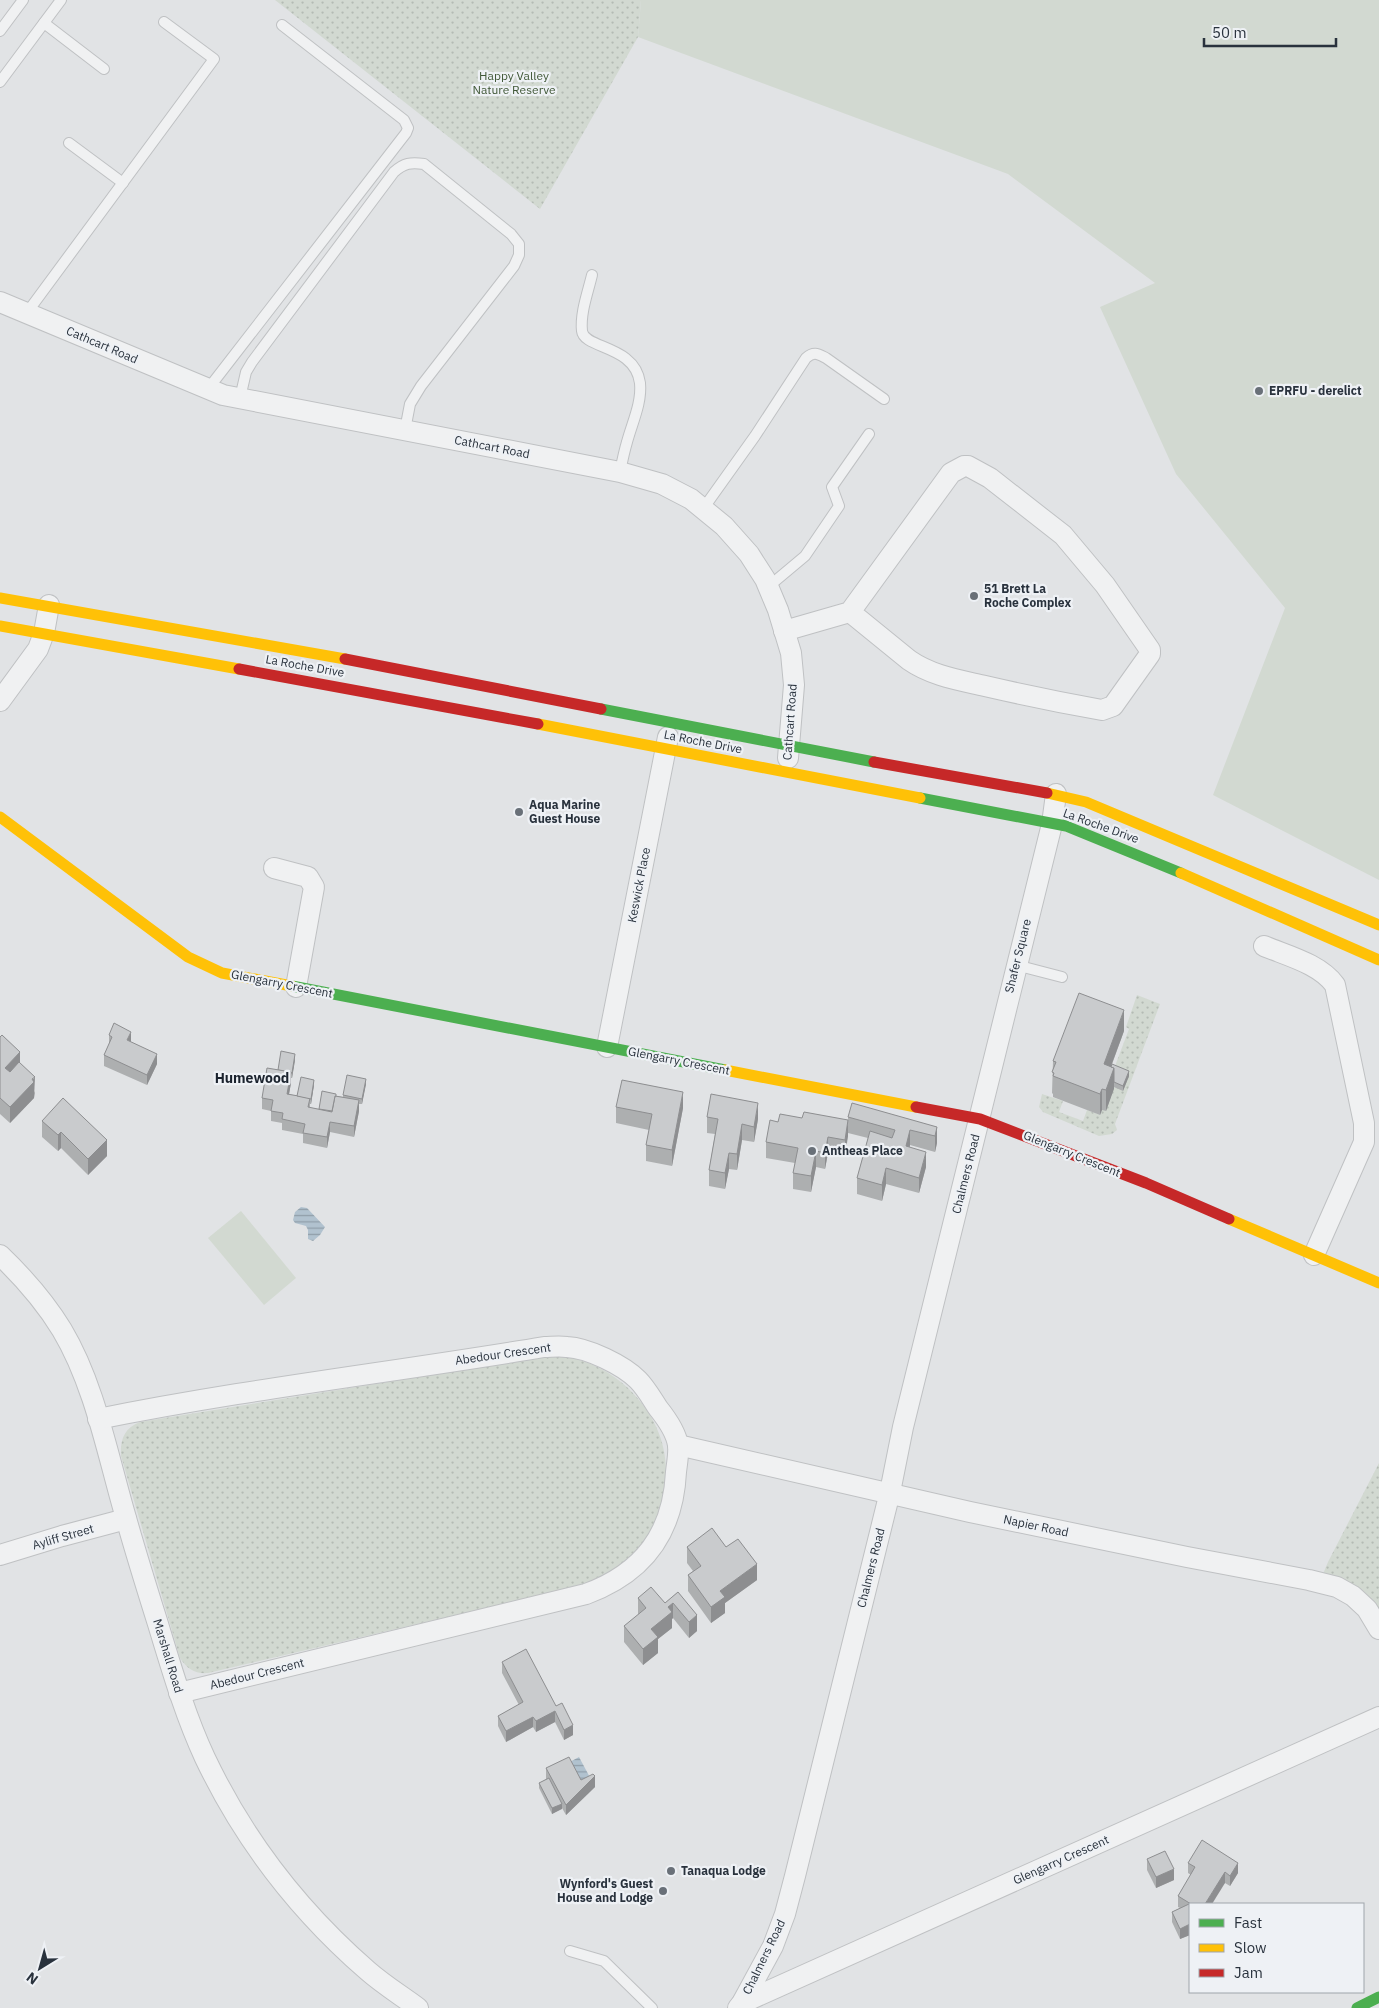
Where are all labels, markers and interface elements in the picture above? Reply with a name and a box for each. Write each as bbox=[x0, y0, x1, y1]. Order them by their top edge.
scale bar bbox=[1204, 15, 1336, 47]
text: 50 m bbox=[1212, 23, 1247, 42]
park label: Happy Valley Nature Reserve bbox=[472, 68, 556, 97]
street label: Cathcart Road bbox=[64, 323, 140, 366]
place label: EPRFU - derelict bbox=[1269, 383, 1362, 398]
marker: EPRFU - derelict bbox=[1253, 385, 1265, 397]
street label: Cathcart Road bbox=[453, 432, 531, 461]
place label: 51 Brett La Roche Complex bbox=[984, 581, 1071, 610]
marker: 51 Brett La Roche Complex bbox=[968, 590, 980, 602]
street label: La Roche Drive bbox=[265, 651, 346, 680]
street label: Cathcart Road bbox=[779, 683, 800, 761]
street label: La Roche Drive bbox=[663, 727, 744, 757]
place label: Aqua Marine Guest House bbox=[529, 797, 601, 826]
street label: La Roche Drive bbox=[1061, 805, 1142, 846]
marker: Aqua Marine Guest House bbox=[513, 806, 525, 818]
street label: Keswick Place bbox=[624, 846, 653, 924]
street label: Shafer Square bbox=[1001, 917, 1034, 995]
street label: Glengarry Crescent bbox=[230, 966, 334, 1001]
street label: Glengarry Crescent bbox=[627, 1043, 731, 1078]
district label: Humewood bbox=[215, 1069, 289, 1087]
street label: Glengarry Crescent bbox=[1021, 1127, 1123, 1180]
street label: Chalmers Road bbox=[948, 1132, 983, 1215]
place label: Antheas Place bbox=[822, 1143, 903, 1158]
marker: Antheas Place bbox=[806, 1145, 818, 1157]
street label: Abedour Crescent bbox=[454, 1339, 552, 1368]
street label: Napier Road bbox=[1002, 1511, 1070, 1540]
street label: Ayliff Street bbox=[30, 1521, 95, 1552]
street label: Chalmers Road bbox=[853, 1526, 888, 1609]
street label: Marshall Road bbox=[150, 1617, 187, 1695]
street label: Abedour Crescent bbox=[208, 1655, 306, 1692]
street label: Glengarry Crescent bbox=[1011, 1832, 1111, 1887]
place label: Tanaqua Lodge bbox=[681, 1863, 766, 1878]
marker: Tanaqua Lodge bbox=[665, 1865, 677, 1877]
place label: Wynford's Guest House and Lodge bbox=[557, 1876, 653, 1905]
marker: Wynford's Guest House and Lodge bbox=[657, 1885, 669, 1897]
legend bbox=[1189, 1903, 1364, 1993]
text: Fast bbox=[1234, 1913, 1262, 1932]
street label: Chalmers Road bbox=[739, 1917, 788, 1997]
text: Slow bbox=[1234, 1938, 1267, 1957]
north arrow bbox=[15, 1943, 65, 1993]
text: Jam bbox=[1234, 1963, 1263, 1982]
text: N bbox=[23, 1968, 42, 1989]

